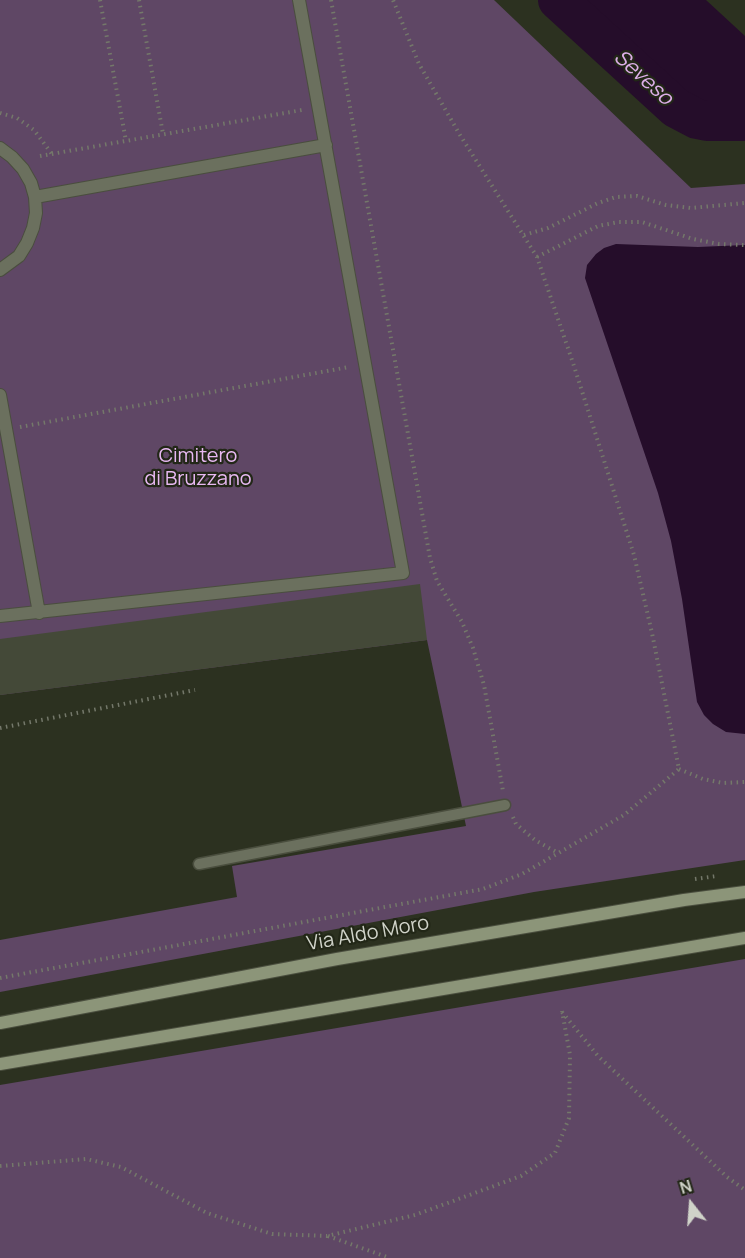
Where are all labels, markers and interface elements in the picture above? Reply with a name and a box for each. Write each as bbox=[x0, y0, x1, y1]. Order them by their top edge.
water label: Seveso bbox=[608, 45, 678, 111]
park label: Cimitero di Bruzzano bbox=[144, 444, 252, 491]
street label: Via Aldo Moro bbox=[305, 911, 431, 957]
north arrow bbox=[661, 1174, 721, 1234]
text: N bbox=[677, 1175, 694, 1199]

